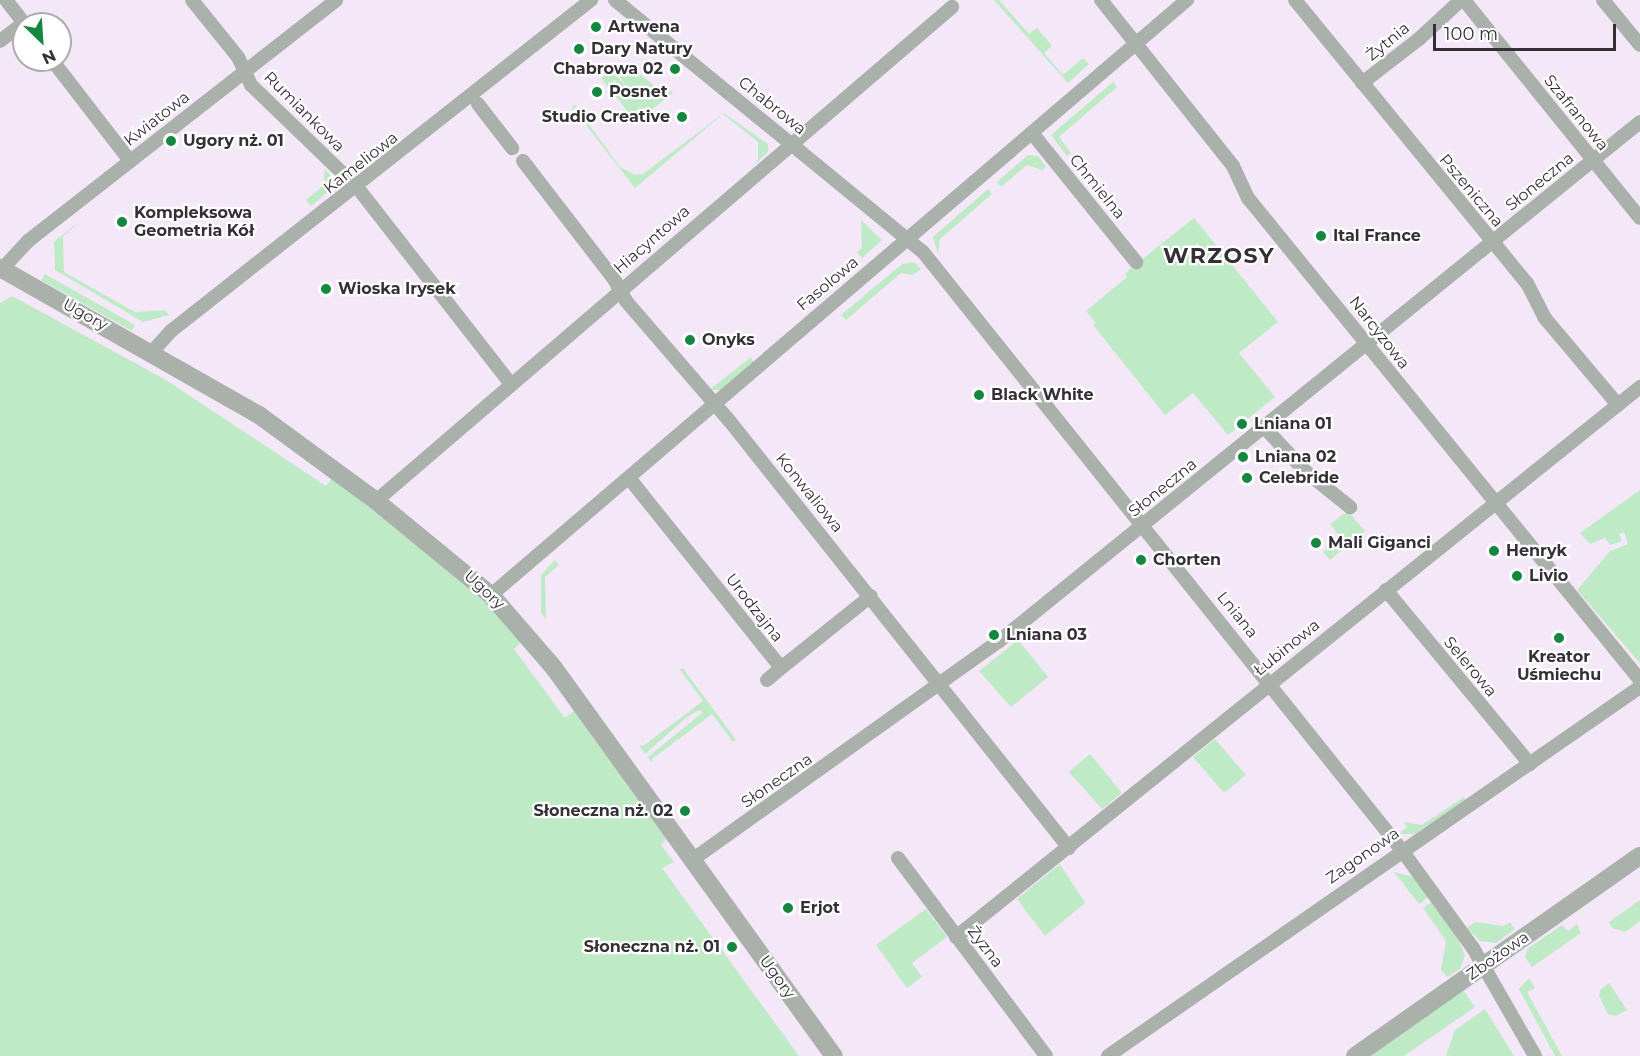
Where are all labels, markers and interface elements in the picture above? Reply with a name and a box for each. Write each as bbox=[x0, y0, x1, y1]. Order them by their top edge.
north arrow bbox=[12, 12, 72, 72]
scale bar bbox=[1436, 12, 1619, 50]
place label: Artwena bbox=[608, 17, 680, 37]
street label: Żytnia bbox=[1362, 19, 1414, 65]
marker: Artwena bbox=[589, 20, 603, 34]
text: 100 m bbox=[1444, 23, 1498, 45]
place label: Dary Natury bbox=[591, 39, 692, 59]
marker: Dary Natury bbox=[572, 42, 586, 56]
text: N bbox=[39, 46, 59, 68]
place label: Chabrowa 02 bbox=[553, 59, 663, 79]
marker: Chabrowa 02 bbox=[668, 62, 682, 76]
street label: Rumiankowa bbox=[260, 68, 348, 156]
street label: Szafranowa bbox=[1540, 71, 1612, 155]
street label: Chabrowa bbox=[734, 73, 810, 139]
place label: Posnet bbox=[609, 82, 668, 102]
marker: Posnet bbox=[590, 85, 604, 99]
street label: Kwiatowa bbox=[120, 87, 194, 151]
place label: Studio Creative bbox=[542, 107, 670, 127]
marker: Studio Creative bbox=[675, 110, 689, 124]
street label: Kameliowa bbox=[320, 128, 402, 198]
place label: Ugory nż. 01 bbox=[183, 131, 284, 151]
marker: Ugory nż. 01 bbox=[164, 134, 178, 148]
street label: Słoneczna bbox=[1502, 149, 1578, 215]
street label: Chmielna bbox=[1065, 151, 1129, 223]
street label: Pszeniczna bbox=[1435, 151, 1507, 231]
street label: Hiacyntowa bbox=[610, 202, 694, 278]
place label: Kompleksowa Geometria Kół bbox=[134, 203, 254, 241]
marker: Kompleksowa Geometria Kół bbox=[115, 215, 129, 229]
place label: Ital France bbox=[1333, 226, 1421, 246]
marker: Ital France bbox=[1314, 229, 1328, 243]
district label: WRZOSY bbox=[1163, 243, 1275, 269]
street label: Fasolowa bbox=[793, 253, 863, 315]
place label: Wioska Irysek bbox=[338, 279, 456, 299]
marker: Wioska Irysek bbox=[319, 282, 333, 296]
street label: Narcyzowa bbox=[1345, 293, 1413, 373]
street label: Ugory bbox=[59, 295, 111, 335]
place label: Onyks bbox=[702, 330, 755, 350]
marker: Onyks bbox=[683, 333, 697, 347]
place label: Black White bbox=[991, 385, 1094, 405]
marker: Black White bbox=[972, 388, 986, 402]
place label: Lniana 01 bbox=[1254, 414, 1332, 434]
marker: Lniana 01 bbox=[1235, 417, 1249, 431]
place label: Lniana 02 bbox=[1255, 447, 1336, 467]
street label: Konwaliowa bbox=[771, 449, 847, 537]
marker: Lniana 02 bbox=[1236, 450, 1250, 464]
street label: Słoneczna bbox=[1125, 455, 1201, 521]
place label: Celebride bbox=[1259, 468, 1339, 488]
marker: Celebride bbox=[1240, 471, 1254, 485]
place label: Mali Giganci bbox=[1328, 533, 1431, 553]
marker: Mali Giganci bbox=[1309, 536, 1323, 550]
place label: Henryk bbox=[1506, 541, 1567, 561]
marker: Henryk bbox=[1487, 544, 1501, 558]
place label: Chorten bbox=[1153, 550, 1221, 570]
marker: Chorten bbox=[1134, 553, 1148, 567]
street label: Ugory bbox=[460, 566, 508, 614]
place label: Livio bbox=[1529, 566, 1568, 586]
marker: Livio bbox=[1510, 569, 1524, 583]
street label: Urodzajna bbox=[721, 570, 787, 646]
street label: Lniana bbox=[1212, 588, 1262, 642]
street label: Łubinowa bbox=[1250, 616, 1324, 680]
place label: Lniana 03 bbox=[1006, 625, 1087, 645]
marker: Lniana 03 bbox=[987, 628, 1001, 642]
marker: Kreator Uśmiechu bbox=[1552, 631, 1566, 645]
street label: Selerowa bbox=[1439, 633, 1501, 701]
place label: Kreator Uśmiechu bbox=[1517, 647, 1601, 685]
street label: Słoneczna bbox=[738, 750, 816, 812]
place label: Słoneczna nż. 02 bbox=[534, 801, 673, 821]
marker: Słoneczna nż. 02 bbox=[678, 804, 692, 818]
street label: Zagonowa bbox=[1323, 824, 1403, 888]
place label: Erjot bbox=[800, 898, 840, 918]
marker: Erjot bbox=[781, 901, 795, 915]
street label: Żyzna bbox=[963, 922, 1007, 972]
street label: Zbożowa bbox=[1463, 927, 1533, 985]
place label: Słoneczna nż. 01 bbox=[584, 937, 720, 957]
marker: Słoneczna nż. 01 bbox=[725, 940, 739, 954]
street label: Ugory bbox=[755, 952, 799, 1002]

